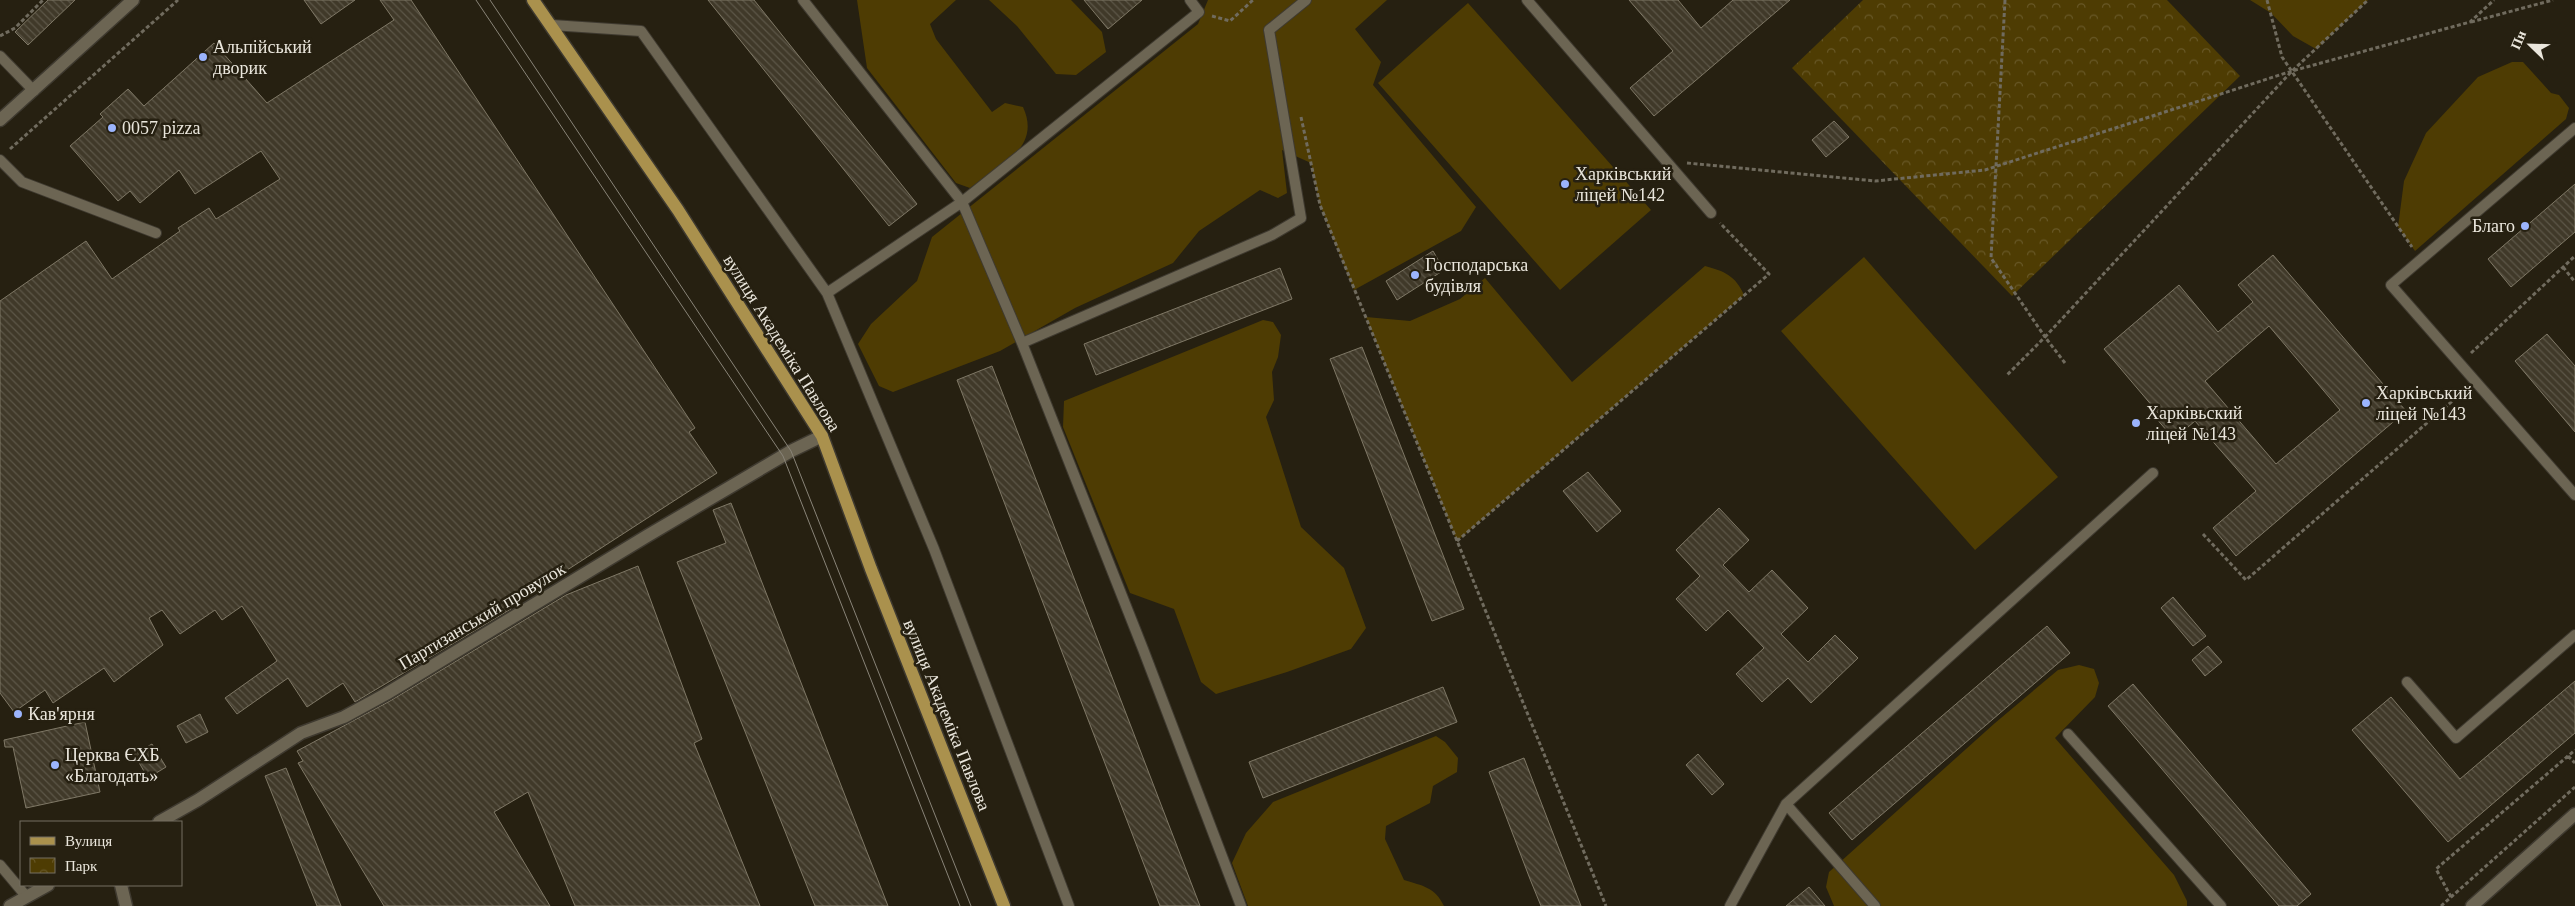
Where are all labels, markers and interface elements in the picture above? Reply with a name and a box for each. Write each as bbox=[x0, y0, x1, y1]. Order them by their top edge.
north arrow bbox=[2505, 20, 2555, 70]
text: Пн bbox=[2508, 28, 2529, 52]
place label: Альпійський дворик bbox=[213, 37, 312, 78]
marker: Альпійський дворик bbox=[197, 51, 209, 63]
place label: 0057 pizza bbox=[122, 118, 200, 138]
marker: 0057 pizza bbox=[106, 122, 118, 134]
place label: Харківський ліцей №142 bbox=[1575, 164, 1672, 205]
marker: Харківський ліцей №142 bbox=[1559, 178, 1571, 190]
place label: Благо bbox=[2472, 216, 2515, 236]
marker: Благо bbox=[2519, 220, 2531, 232]
street label: вулиця Академіка Павлова bbox=[719, 251, 845, 435]
place label: Господарська будівля bbox=[1425, 255, 1528, 296]
marker: Господарська будівля bbox=[1409, 269, 1421, 281]
place label: Харківський ліцей №143 bbox=[2376, 383, 2473, 424]
marker: Харківський ліцей №143 bbox=[2360, 397, 2372, 409]
place label: Харківьский ліцей №143 bbox=[2146, 403, 2243, 444]
marker: Харківьский ліцей №143 bbox=[2130, 417, 2142, 429]
street label: Партизанський провулок bbox=[395, 558, 569, 674]
street label: вулиця Академіка Павлова bbox=[899, 616, 995, 814]
place label: Кав'ярня bbox=[28, 704, 95, 724]
marker: Кав'ярня bbox=[12, 708, 24, 720]
place label: Церква ЄХБ «Благодать» bbox=[65, 745, 160, 786]
marker: Церква ЄХБ «Благодать» bbox=[49, 759, 61, 771]
legend bbox=[20, 821, 182, 886]
text: Вулиця bbox=[65, 833, 112, 849]
text: Парк bbox=[65, 858, 98, 874]

